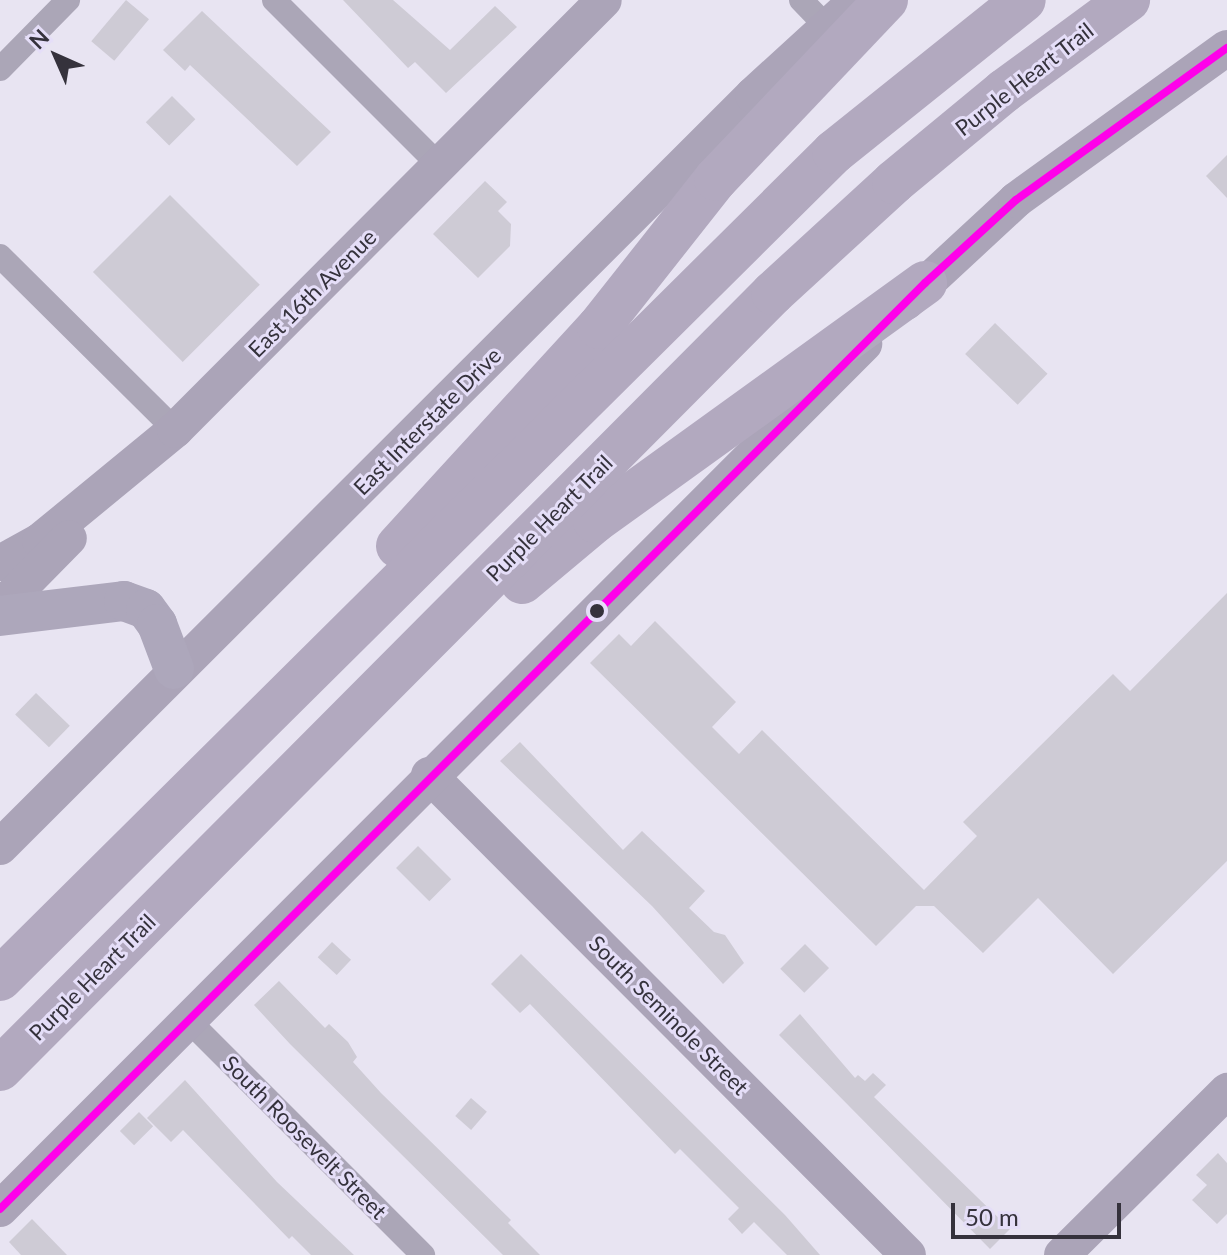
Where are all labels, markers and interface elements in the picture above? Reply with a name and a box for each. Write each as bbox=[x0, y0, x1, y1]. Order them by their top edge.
north arrow bbox=[16, 16, 96, 96]
street label: Purple Heart Trail bbox=[949, 17, 1099, 141]
text: N bbox=[23, 23, 54, 54]
street label: East 16th Avenue bbox=[242, 223, 382, 363]
street label: East Interstate Drive bbox=[348, 342, 506, 500]
street label: Purple Heart Trail bbox=[480, 449, 618, 587]
unlabelled marker bbox=[589, 603, 605, 619]
street label: Purple Heart Trail bbox=[23, 908, 161, 1046]
street label: South Seminole Street bbox=[584, 930, 754, 1100]
street label: South Roosevelt Street bbox=[218, 1050, 392, 1224]
scale bar bbox=[955, 1187, 1125, 1237]
text: 50 m bbox=[965, 1202, 1019, 1231]

